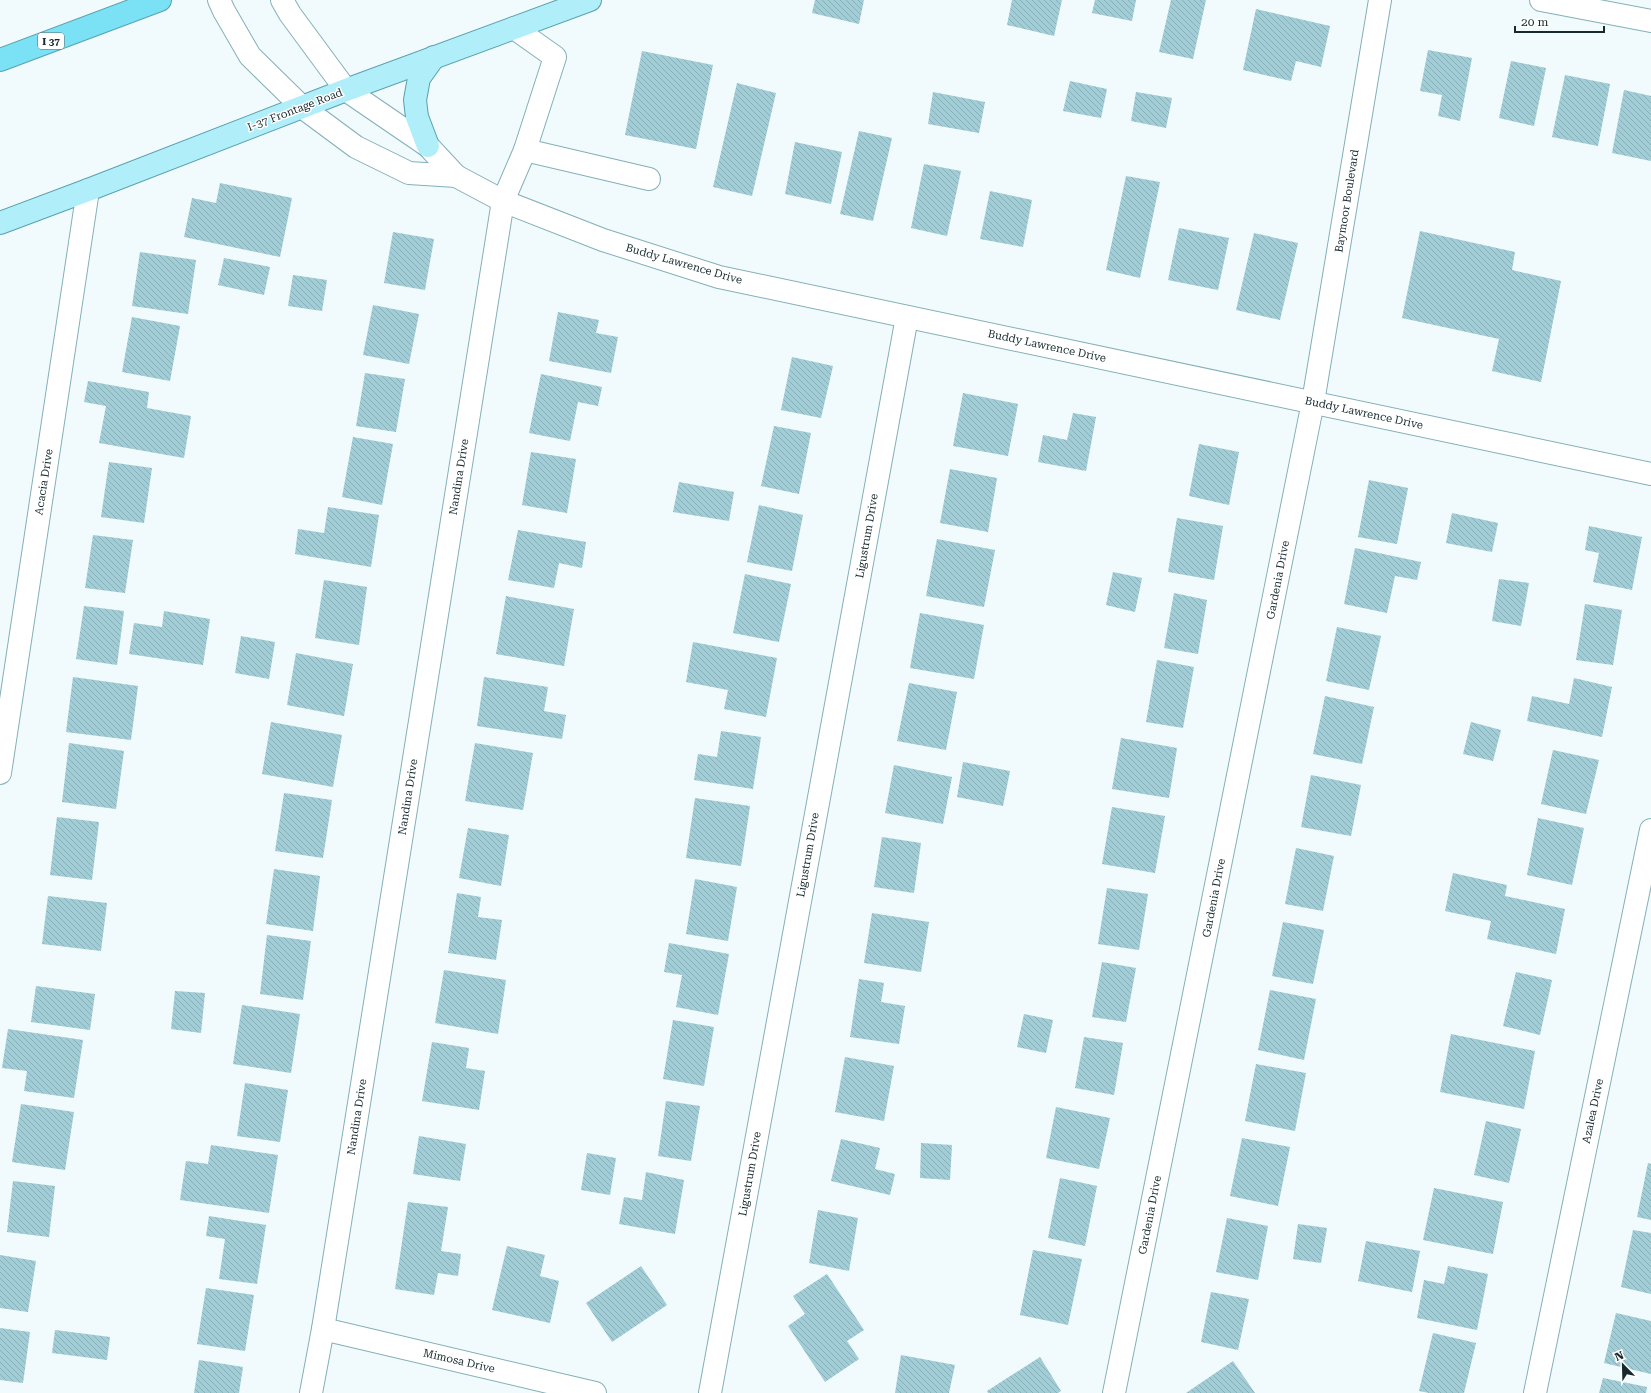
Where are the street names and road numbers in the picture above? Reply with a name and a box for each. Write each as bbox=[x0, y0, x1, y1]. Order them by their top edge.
road number: I 37 bbox=[38, 33, 64, 49]
street label: I-37 Frontage Road bbox=[246, 86, 344, 134]
street label: Baymoor Boulevard bbox=[1332, 148, 1362, 254]
street label: Buddy Lawrence Drive bbox=[624, 241, 744, 287]
street label: Buddy Lawrence Drive bbox=[987, 327, 1107, 365]
street label: Buddy Lawrence Drive bbox=[1304, 394, 1424, 432]
street label: Nandina Drive bbox=[447, 438, 471, 516]
street label: Acacia Drive bbox=[32, 448, 56, 516]
street label: Ligustrum Drive bbox=[853, 493, 881, 579]
street label: Gardenia Drive bbox=[1264, 539, 1292, 621]
street label: Nandina Drive bbox=[396, 758, 420, 836]
street label: Ligustrum Drive bbox=[794, 812, 822, 898]
street label: Gardenia Drive bbox=[1200, 857, 1228, 939]
street label: Azalea Drive bbox=[1580, 1077, 1606, 1145]
street label: Nandina Drive bbox=[345, 1078, 369, 1156]
street label: Ligustrum Drive bbox=[736, 1131, 764, 1217]
street label: Gardenia Drive bbox=[1136, 1174, 1164, 1256]
street label: Mimosa Drive bbox=[422, 1346, 496, 1376]

